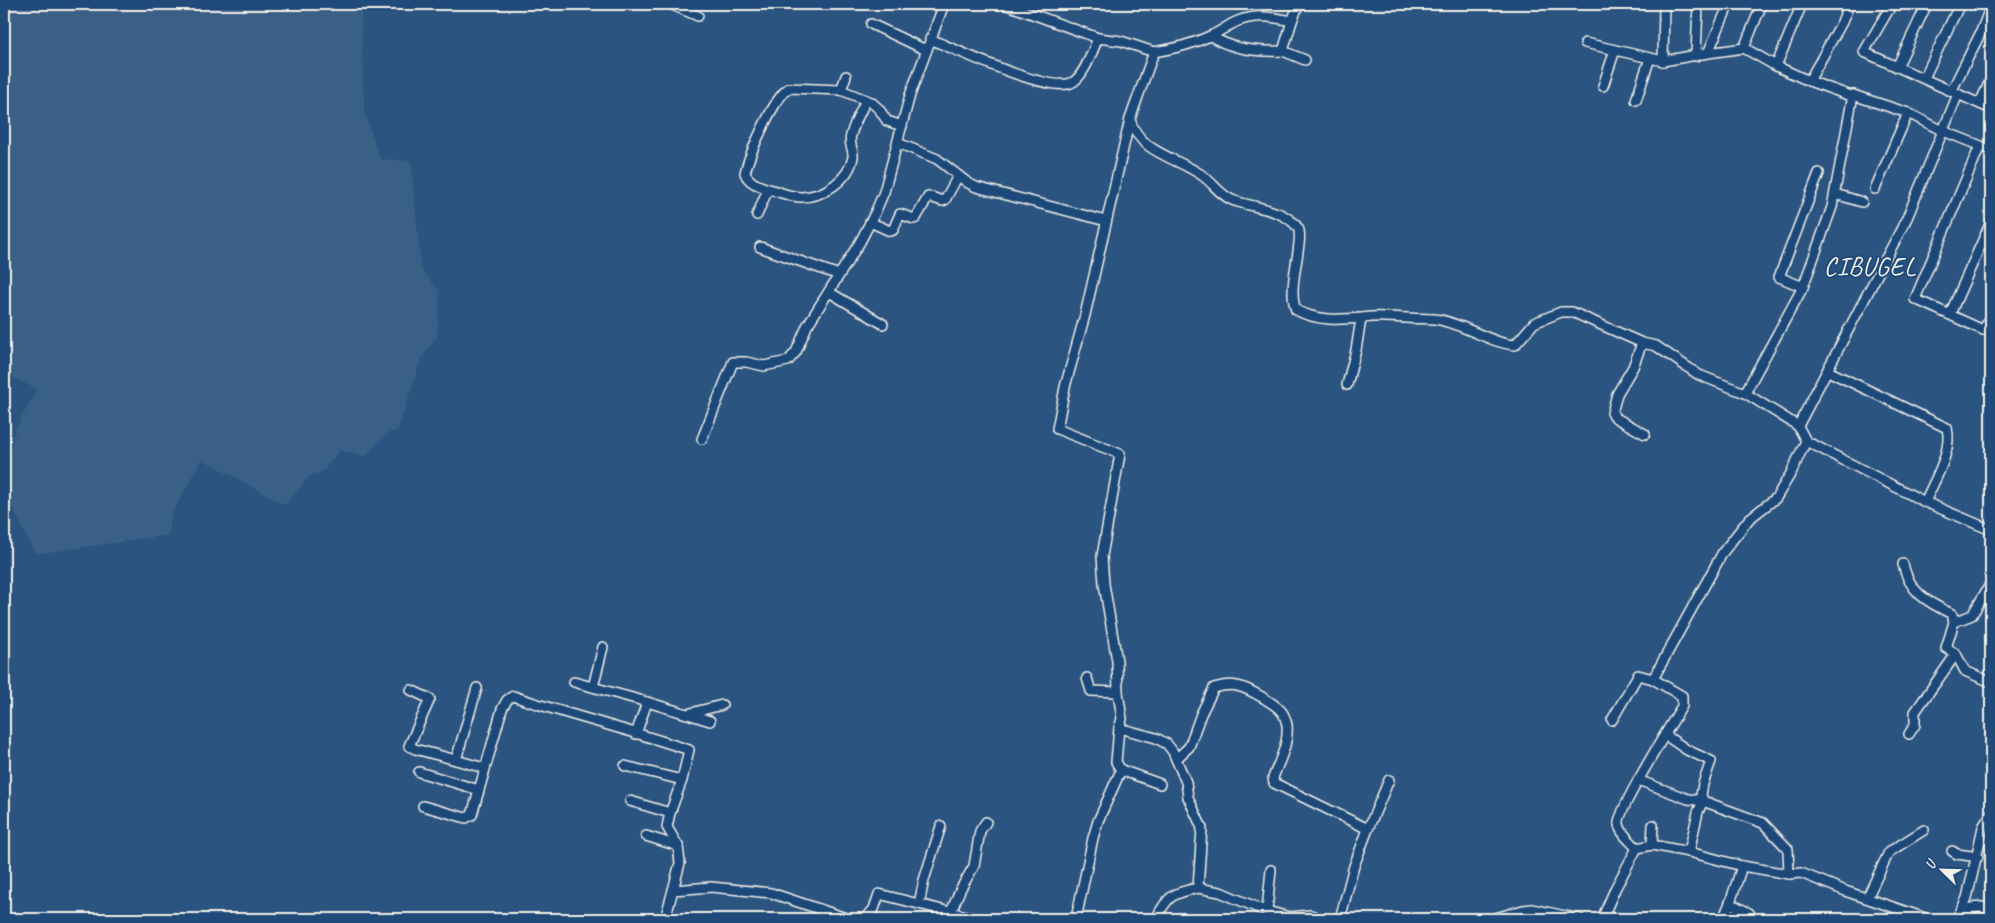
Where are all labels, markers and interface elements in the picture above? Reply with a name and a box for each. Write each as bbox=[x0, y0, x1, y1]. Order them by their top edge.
district label: CIBUGEL bbox=[1824, 250, 1916, 283]
north arrow bbox=[1918, 846, 1968, 896]
text: U bbox=[1921, 856, 1941, 872]

